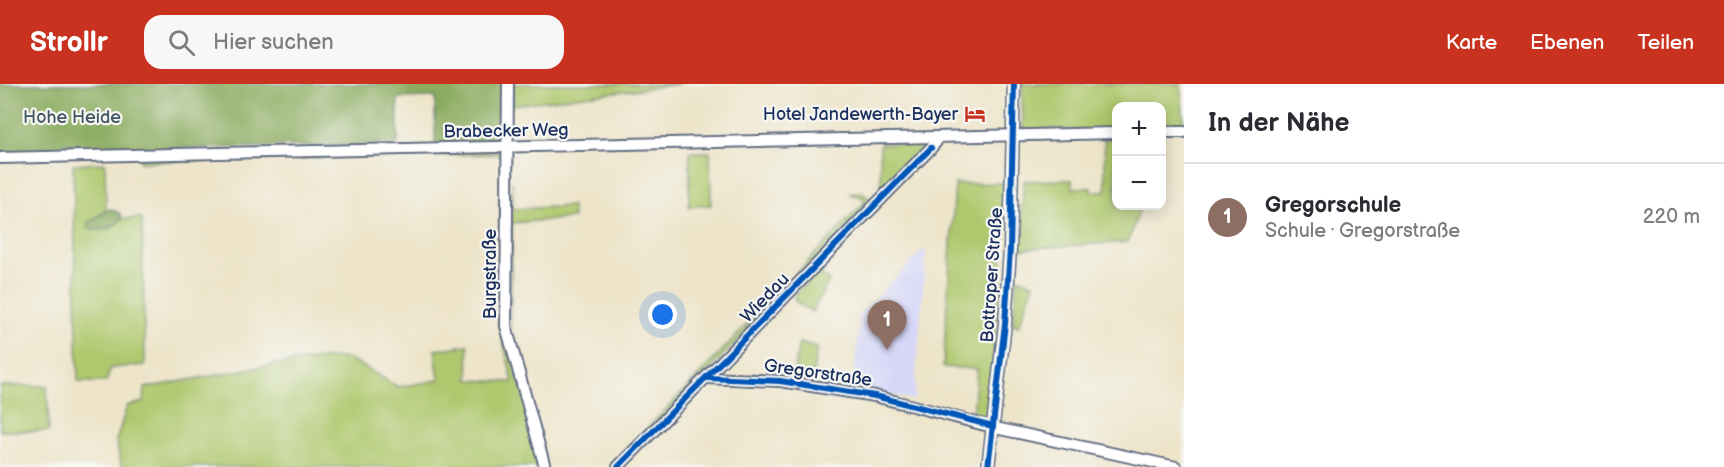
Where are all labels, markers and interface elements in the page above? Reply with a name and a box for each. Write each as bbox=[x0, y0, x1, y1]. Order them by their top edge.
search box bbox=[144, 15, 564, 69]
text: Strollr bbox=[30, 26, 108, 59]
icon: search bbox=[165, 26, 198, 59]
text: Hier suchen bbox=[213, 29, 334, 56]
text: Karte bbox=[1446, 30, 1497, 55]
text: Ebenen bbox=[1530, 30, 1604, 55]
text: Teilen bbox=[1637, 30, 1694, 55]
hotel icon: Hotel Jandewerth-Bayer bbox=[963, 102, 987, 126]
map controls bbox=[1112, 102, 1166, 210]
button: + bbox=[1112, 102, 1166, 156]
place label: Hotel Jandewerth-Bayer bbox=[763, 104, 958, 125]
park label: Hohe Heide bbox=[23, 107, 121, 128]
text: In der Nähe bbox=[1208, 108, 1350, 139]
street label: Brabecker Weg bbox=[443, 119, 569, 143]
button: − bbox=[1112, 156, 1166, 210]
text: Gregorschule bbox=[1265, 192, 1401, 219]
text: 1 bbox=[1223, 205, 1232, 229]
text: 220 m bbox=[1643, 205, 1700, 229]
street label: Bottroper Straße bbox=[977, 206, 1007, 343]
text: Schule · Gregorstraße bbox=[1265, 219, 1460, 243]
street label: Burgstraße bbox=[480, 229, 501, 319]
street label: Wiedau bbox=[736, 269, 794, 327]
your location bbox=[648, 300, 677, 329]
pin: 1 bbox=[868, 300, 906, 350]
street label: Gregorstraße bbox=[763, 355, 874, 391]

